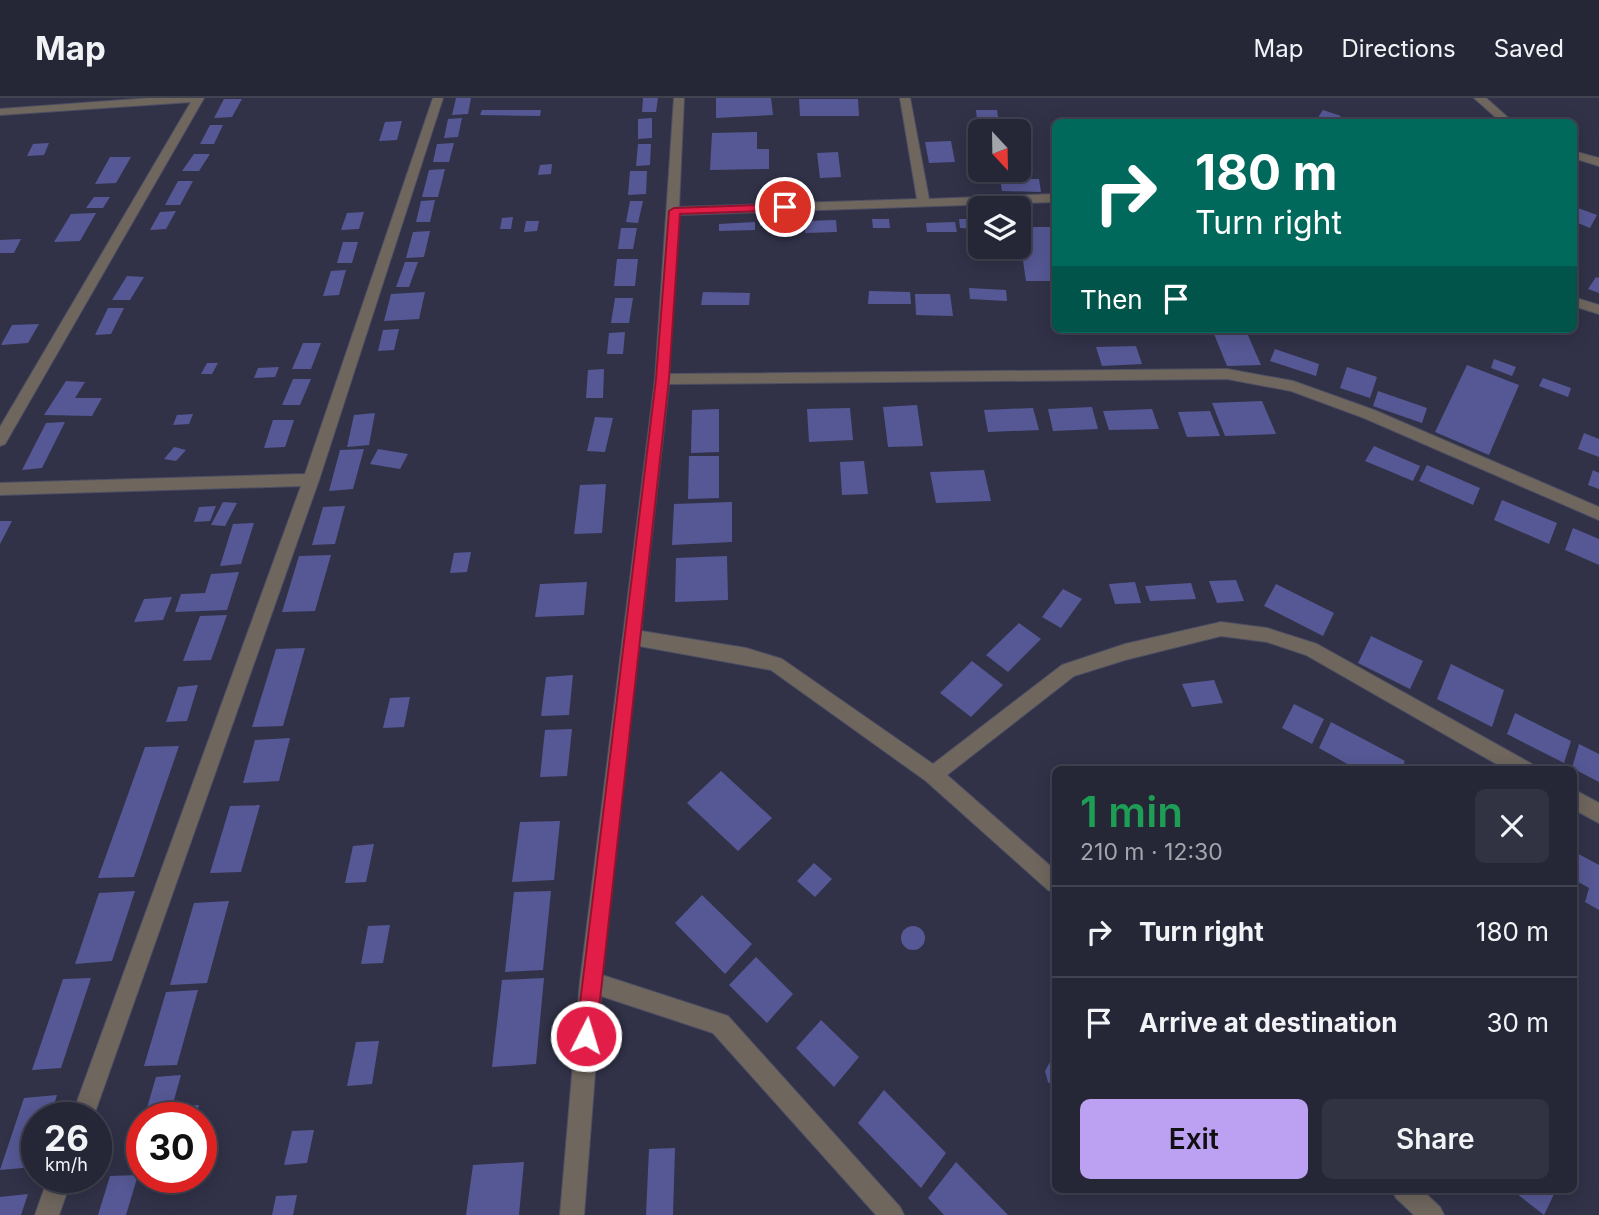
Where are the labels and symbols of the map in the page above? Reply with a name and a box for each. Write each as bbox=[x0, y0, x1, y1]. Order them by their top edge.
north arrow bbox=[968, 119, 1031, 182]
pin bbox=[755, 177, 815, 237]
position arrow bbox=[549, 999, 623, 1073]
speed limit sign: 30 bbox=[126, 1102, 217, 1193]

